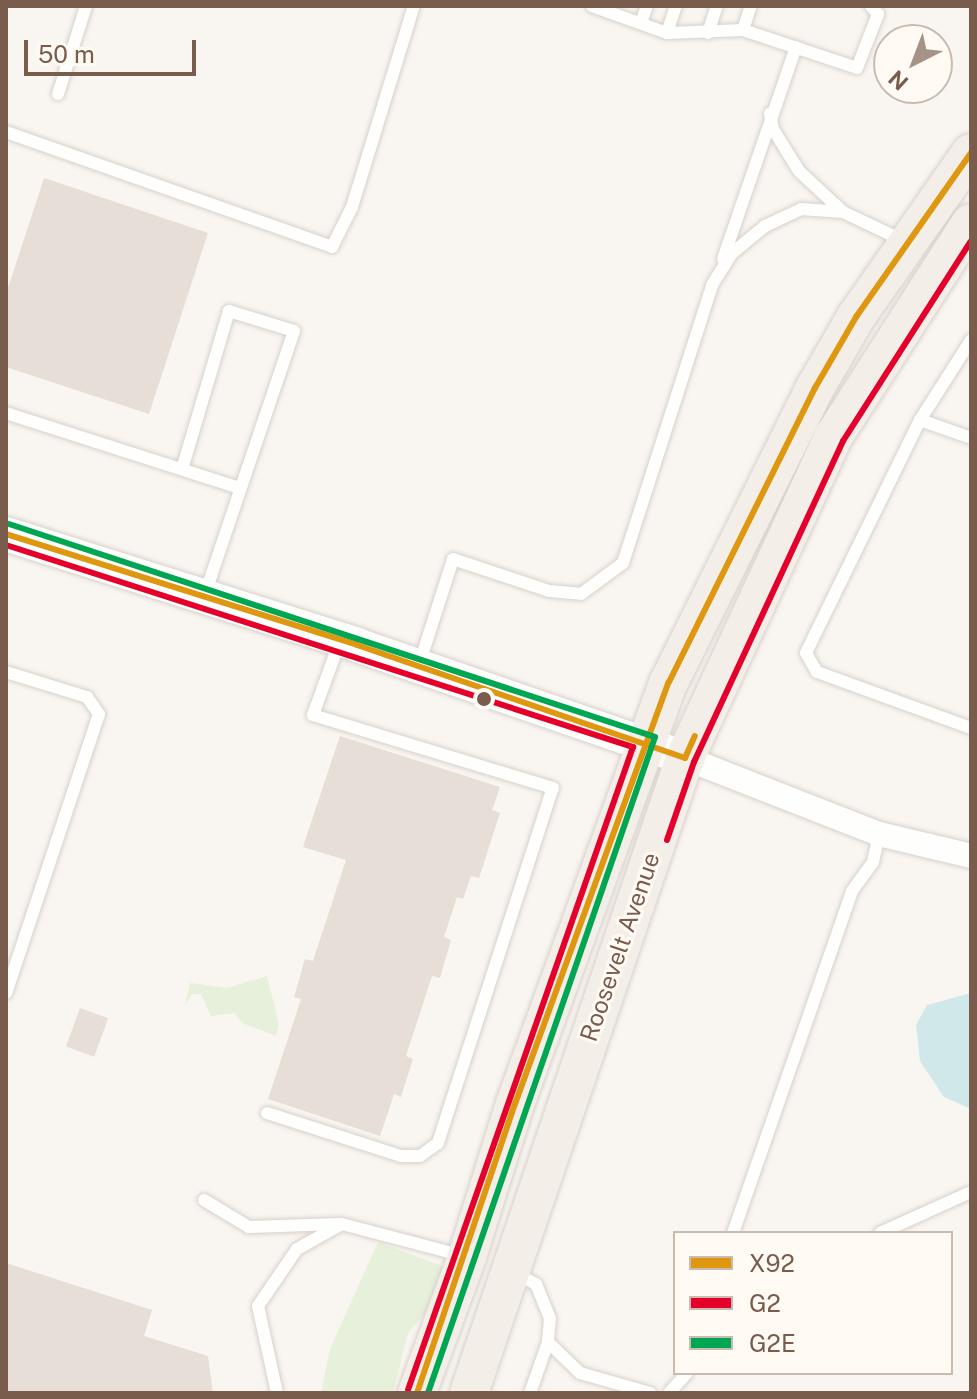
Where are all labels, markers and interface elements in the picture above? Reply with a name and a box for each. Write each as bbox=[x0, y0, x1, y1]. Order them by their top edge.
scale bar bbox=[28, 24, 200, 74]
north arrow bbox=[873, 24, 953, 104]
text: 50 m bbox=[38, 40, 95, 68]
text: N bbox=[883, 65, 913, 96]
unlabelled marker bbox=[476, 691, 492, 707]
street label: Roosevelt Avenue bbox=[574, 849, 666, 1045]
legend bbox=[673, 1231, 953, 1375]
text: X92 bbox=[749, 1249, 795, 1277]
text: G2 bbox=[749, 1289, 781, 1317]
text: G2E bbox=[749, 1329, 796, 1357]

